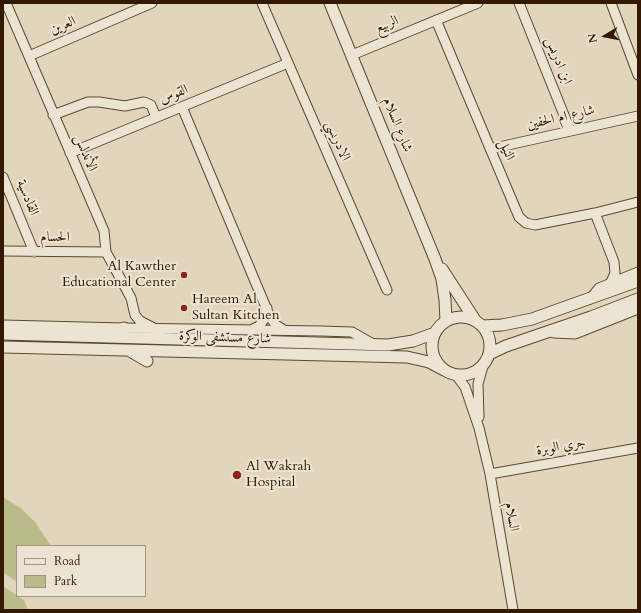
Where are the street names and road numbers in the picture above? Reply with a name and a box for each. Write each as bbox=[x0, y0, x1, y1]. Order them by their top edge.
street label: العرين bbox=[48, 13, 78, 39]
street label: الربيع bbox=[373, 13, 401, 37]
street label: ابن ادريس bbox=[541, 35, 575, 87]
street label: القوس bbox=[157, 82, 191, 108]
street label: شارع السلام bbox=[378, 95, 416, 155]
street label: شارع ام الحفين bbox=[525, 102, 597, 134]
street label: الادريسي bbox=[321, 118, 353, 164]
street label: الأندلس bbox=[70, 132, 100, 174]
street label: النيل bbox=[494, 137, 518, 163]
street label: القادسية bbox=[12, 178, 42, 218]
street label: الحسام bbox=[40, 230, 70, 246]
street label: شارع مستشفى الوكرة bbox=[179, 328, 271, 348]
street label: جري الوبرة bbox=[535, 434, 587, 460]
street label: السلام bbox=[500, 501, 522, 533]

